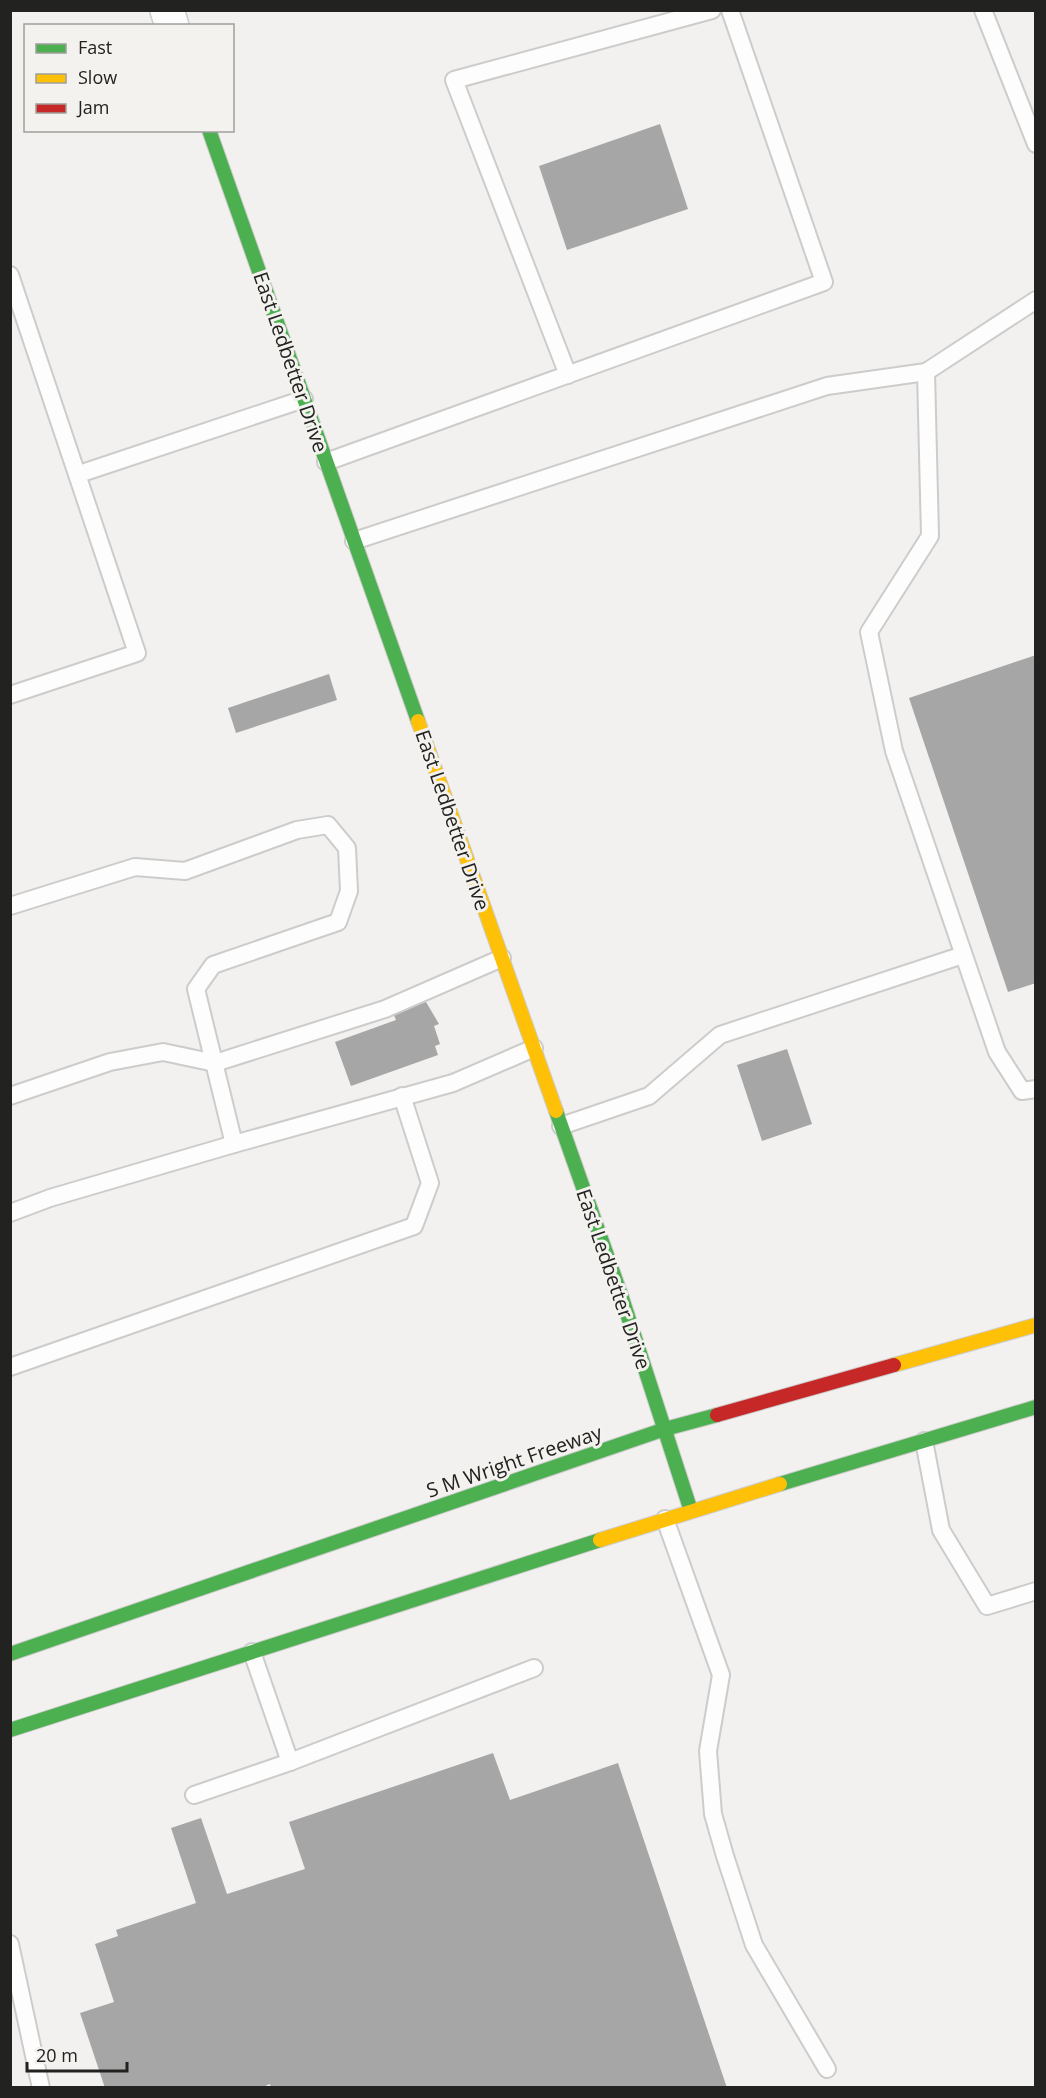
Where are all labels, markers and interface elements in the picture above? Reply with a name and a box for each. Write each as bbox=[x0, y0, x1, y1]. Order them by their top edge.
legend bbox=[24, 24, 234, 132]
text: Fast bbox=[78, 35, 112, 59]
text: Slow bbox=[78, 65, 117, 89]
text: Jam bbox=[76, 95, 110, 119]
street label: East Ledbetter Drive bbox=[247, 268, 335, 456]
street label: East Ledbetter Drive bbox=[409, 726, 497, 914]
street label: East Ledbetter Drive bbox=[570, 1185, 658, 1373]
street label: S M Wright Freeway bbox=[423, 1418, 606, 1504]
scale bar bbox=[27, 2035, 128, 2073]
text: 20 m bbox=[36, 2043, 78, 2067]

